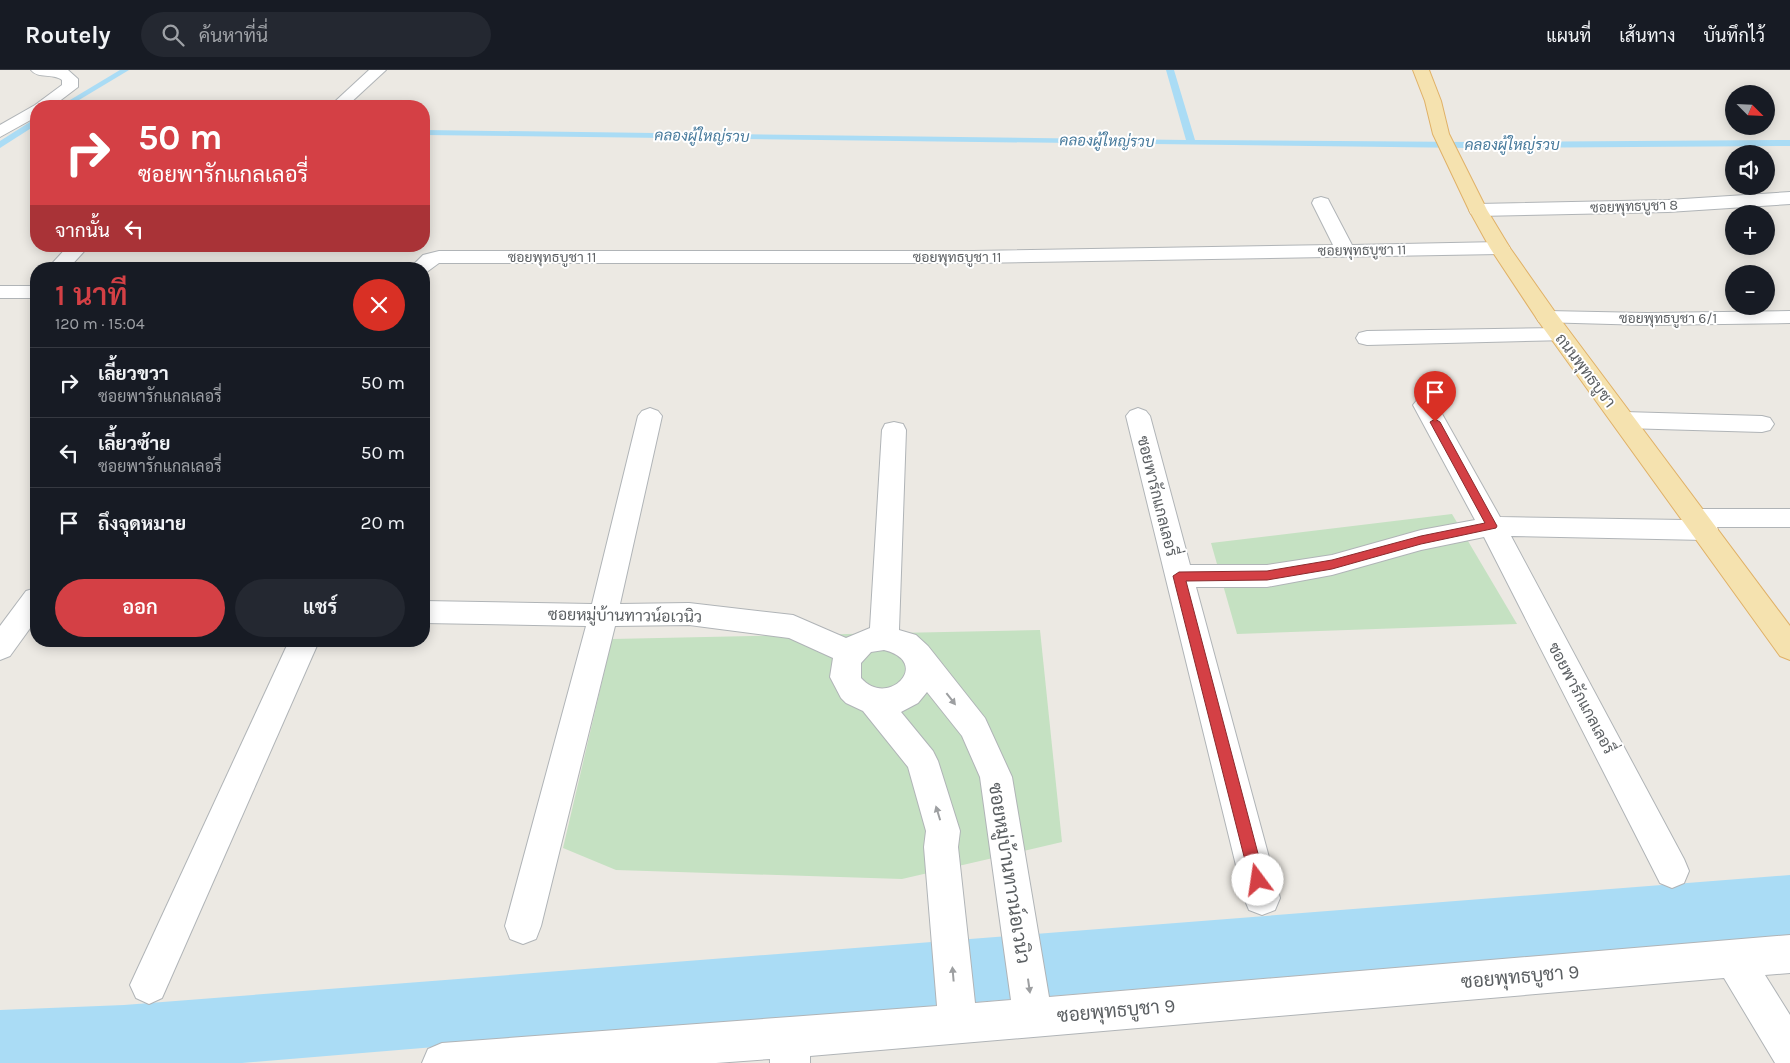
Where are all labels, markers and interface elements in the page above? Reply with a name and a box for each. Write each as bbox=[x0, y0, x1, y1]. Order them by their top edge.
search box bbox=[141, 12, 491, 57]
text: Routely bbox=[25, 21, 111, 49]
icon: search bbox=[159, 21, 187, 49]
text: ค้นหาที่นี่ bbox=[199, 25, 268, 47]
text: แผนที่ bbox=[1546, 25, 1591, 47]
text: เส้นทาง bbox=[1619, 25, 1675, 47]
text: บันทึกไว้ bbox=[1703, 25, 1765, 47]
north arrow bbox=[1725, 85, 1775, 135]
map controls bbox=[1725, 85, 1775, 315]
text: 50 m bbox=[138, 117, 223, 158]
icon: right bbox=[55, 120, 120, 185]
water label: คลองผู้ใหญ่รวบ bbox=[654, 125, 750, 147]
water label: คลองผู้ใหญ่รวบ bbox=[1059, 130, 1155, 152]
water label: คลองผู้ใหญ่รวบ bbox=[1464, 135, 1560, 155]
button: sound bbox=[1725, 145, 1775, 195]
text: ซอยพารักแกลเลอรี่ bbox=[138, 162, 308, 188]
street label: ซอยพุทธบูชา 8 bbox=[1590, 196, 1678, 218]
button: + bbox=[1725, 205, 1775, 255]
icon: left bbox=[120, 215, 148, 243]
text: จากนั้น bbox=[55, 220, 110, 242]
street label: ซอยพุทธบูชา 11 bbox=[1318, 241, 1406, 261]
street label: ซอยพุทธบูชา 11 bbox=[508, 249, 596, 267]
street label: ซอยพุทธบูชา 11 bbox=[913, 249, 1001, 267]
button: − bbox=[1725, 265, 1775, 315]
text: 1 นาที bbox=[55, 277, 128, 313]
button: close bbox=[353, 279, 405, 331]
street label: ซอยพุทธบูชา 6/1 bbox=[1619, 310, 1717, 328]
text: 120 m · 15:04 bbox=[55, 314, 145, 333]
street label: ถนนพุทธบูชา bbox=[1550, 329, 1620, 412]
text: เลี้ยวขวา bbox=[98, 363, 169, 385]
icon: right bbox=[55, 369, 83, 397]
pin bbox=[1414, 371, 1456, 422]
text: 50 m bbox=[361, 372, 405, 394]
icon: arrive bbox=[1421, 378, 1449, 406]
text: ซอยพารักแกลเลอรี่ bbox=[98, 387, 222, 406]
text: เลี้ยวซ้าย bbox=[98, 433, 170, 455]
street label: ซอยพารักแกลเลอรี่ bbox=[1133, 433, 1187, 559]
icon: left bbox=[55, 439, 83, 467]
text: 50 m bbox=[361, 442, 405, 464]
text: ซอยพารักแกลเลอรี่ bbox=[98, 457, 222, 476]
icon: arrive bbox=[55, 509, 83, 537]
text: 20 m bbox=[360, 512, 405, 534]
text: ถึงจุดหมาย bbox=[98, 513, 186, 535]
button: ออก bbox=[55, 579, 225, 637]
button: แชร์ bbox=[235, 579, 405, 637]
street label: ซอยหมู่บ้านทาวน์อเวนิว bbox=[548, 602, 702, 628]
street label: ซอยพารักแกลเลอรี่ bbox=[1544, 637, 1624, 758]
one-way arrow bbox=[946, 692, 956, 706]
street label: ซอยหมู่บ้านทาวน์อเวนิว bbox=[982, 781, 1036, 966]
one-way arrow bbox=[933, 806, 941, 821]
position arrow bbox=[1231, 853, 1283, 905]
street label: ซอยพุทธบูชา 9 bbox=[1460, 961, 1580, 995]
one-way arrow bbox=[949, 966, 957, 982]
one-way arrow bbox=[1025, 979, 1033, 995]
street label: ซอยพุทธบูชา 9 bbox=[1056, 995, 1176, 1029]

